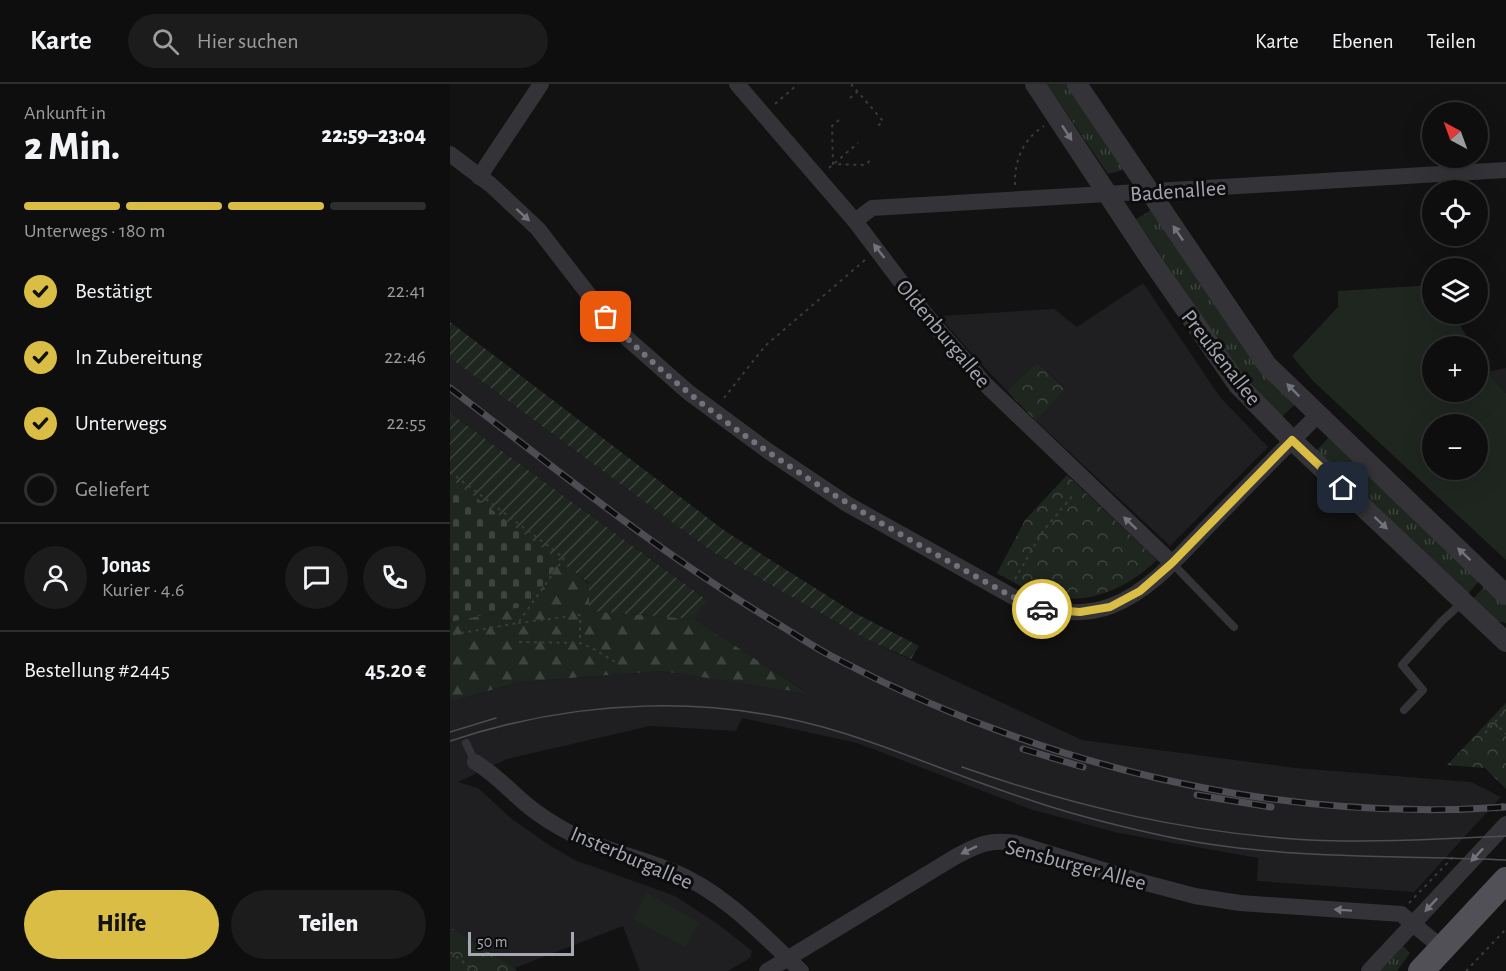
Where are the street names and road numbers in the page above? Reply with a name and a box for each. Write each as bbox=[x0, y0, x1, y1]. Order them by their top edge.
street label: Badenallee bbox=[1129, 177, 1227, 205]
street label: Oldenburgallee bbox=[892, 275, 995, 392]
street label: Preußenallee bbox=[1177, 306, 1265, 410]
street label: Insterburgallee bbox=[567, 822, 696, 894]
street label: Sensburger Allee bbox=[1003, 836, 1148, 894]

